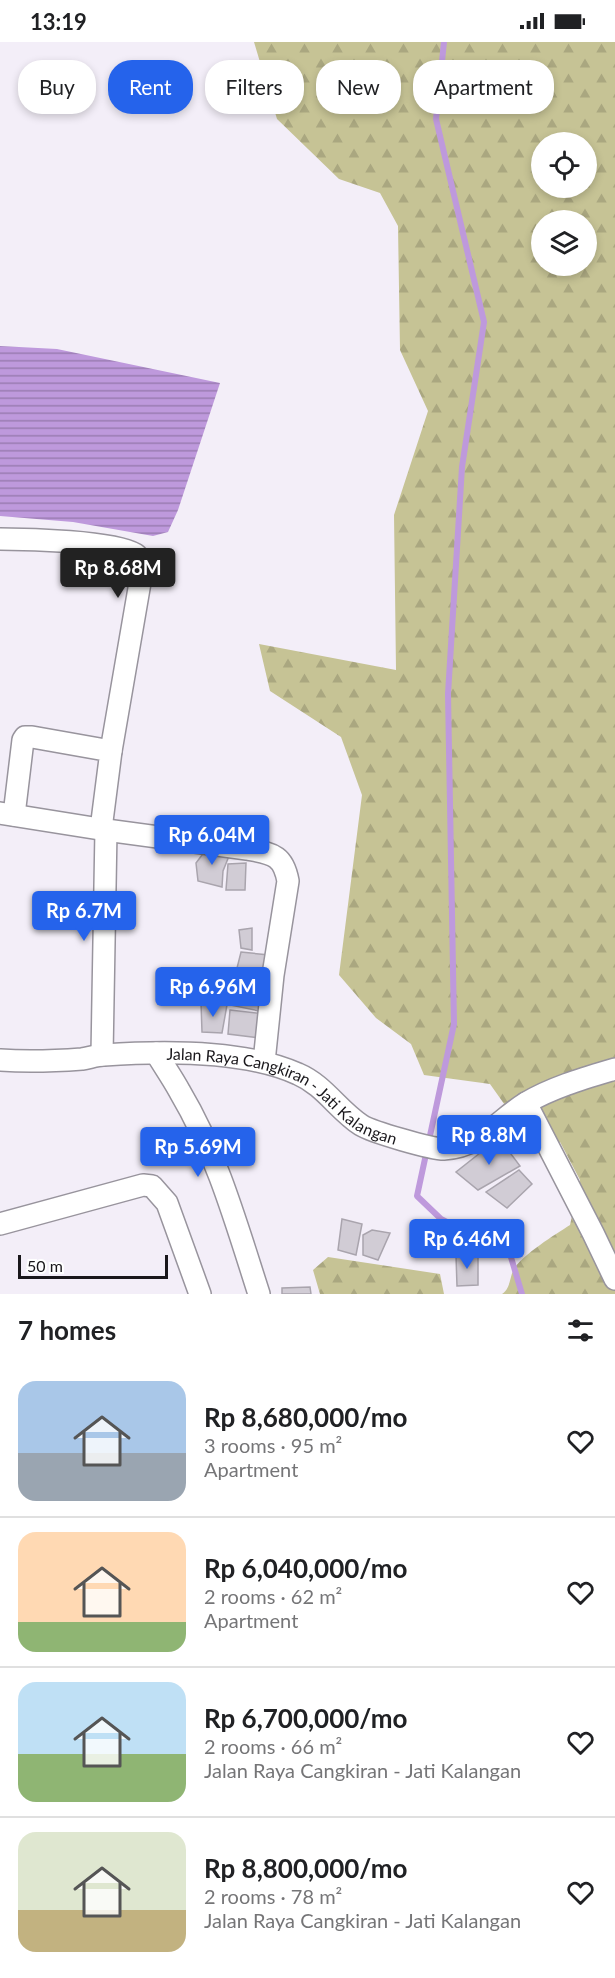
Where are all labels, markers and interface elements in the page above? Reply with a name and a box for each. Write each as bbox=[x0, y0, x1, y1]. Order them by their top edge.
text: 13:19 bbox=[30, 8, 87, 35]
chip: Buy bbox=[18, 60, 96, 114]
chip: Rent bbox=[108, 60, 193, 114]
chip: Filters bbox=[205, 60, 304, 114]
chip: New bbox=[316, 60, 401, 114]
chip: Apartment bbox=[413, 60, 554, 114]
map controls bbox=[531, 132, 597, 276]
button: locate bbox=[531, 132, 597, 198]
button: layers bbox=[531, 210, 597, 276]
pin: Rp 8.68M bbox=[56, 548, 180, 599]
text: Rp 8.68M bbox=[74, 555, 162, 579]
pin: Rp 6.04M bbox=[150, 815, 274, 866]
text: Rp 6.04M bbox=[168, 822, 256, 846]
pin: Rp 6.7M bbox=[29, 891, 139, 942]
text: Rp 6.7M bbox=[46, 898, 122, 922]
pin: Rp 6.96M bbox=[151, 967, 275, 1018]
text: Rp 6.96M bbox=[169, 974, 257, 998]
street label: Jalan Raya Cangkiran - Jati Kalangan bbox=[166, 1043, 400, 1147]
pin: Rp 8.8M bbox=[434, 1115, 544, 1166]
text: Rp 8.8M bbox=[451, 1122, 527, 1146]
pin: Rp 5.69M bbox=[136, 1127, 260, 1178]
text: Rp 5.69M bbox=[154, 1134, 242, 1158]
pin: Rp 6.46M bbox=[405, 1219, 529, 1270]
text: Rp 6.46M bbox=[423, 1226, 511, 1250]
scale bar bbox=[18, 1252, 168, 1280]
text: 50 m bbox=[27, 1256, 63, 1275]
text: 7 homes bbox=[18, 1314, 116, 1346]
icon: filters bbox=[564, 1314, 597, 1347]
text: Rp 8,680,000/mo bbox=[204, 1401, 407, 1433]
icon: home bbox=[66, 1405, 138, 1477]
icon: heart bbox=[564, 1425, 597, 1458]
text: 3 rooms · 95 m² bbox=[204, 1433, 342, 1457]
text: Apartment bbox=[204, 1457, 298, 1481]
text: Rp 6,040,000/mo bbox=[204, 1552, 407, 1584]
icon: home bbox=[66, 1556, 138, 1628]
icon: heart bbox=[564, 1576, 597, 1609]
text: 2 rooms · 62 m² bbox=[204, 1584, 342, 1608]
text: Apartment bbox=[204, 1608, 298, 1632]
text: Rp 6,700,000/mo bbox=[204, 1702, 407, 1734]
icon: home bbox=[66, 1706, 138, 1778]
icon: heart bbox=[564, 1726, 597, 1759]
text: 2 rooms · 66 m² bbox=[204, 1734, 342, 1758]
text: Jalan Raya Cangkiran - Jati Kalangan bbox=[204, 1758, 521, 1782]
text: Rp 8,800,000/mo bbox=[204, 1852, 407, 1884]
icon: home bbox=[66, 1856, 138, 1928]
icon: heart bbox=[564, 1876, 597, 1909]
text: 2 rooms · 78 m² bbox=[204, 1884, 342, 1908]
text: Jalan Raya Cangkiran - Jati Kalangan bbox=[204, 1908, 521, 1932]

